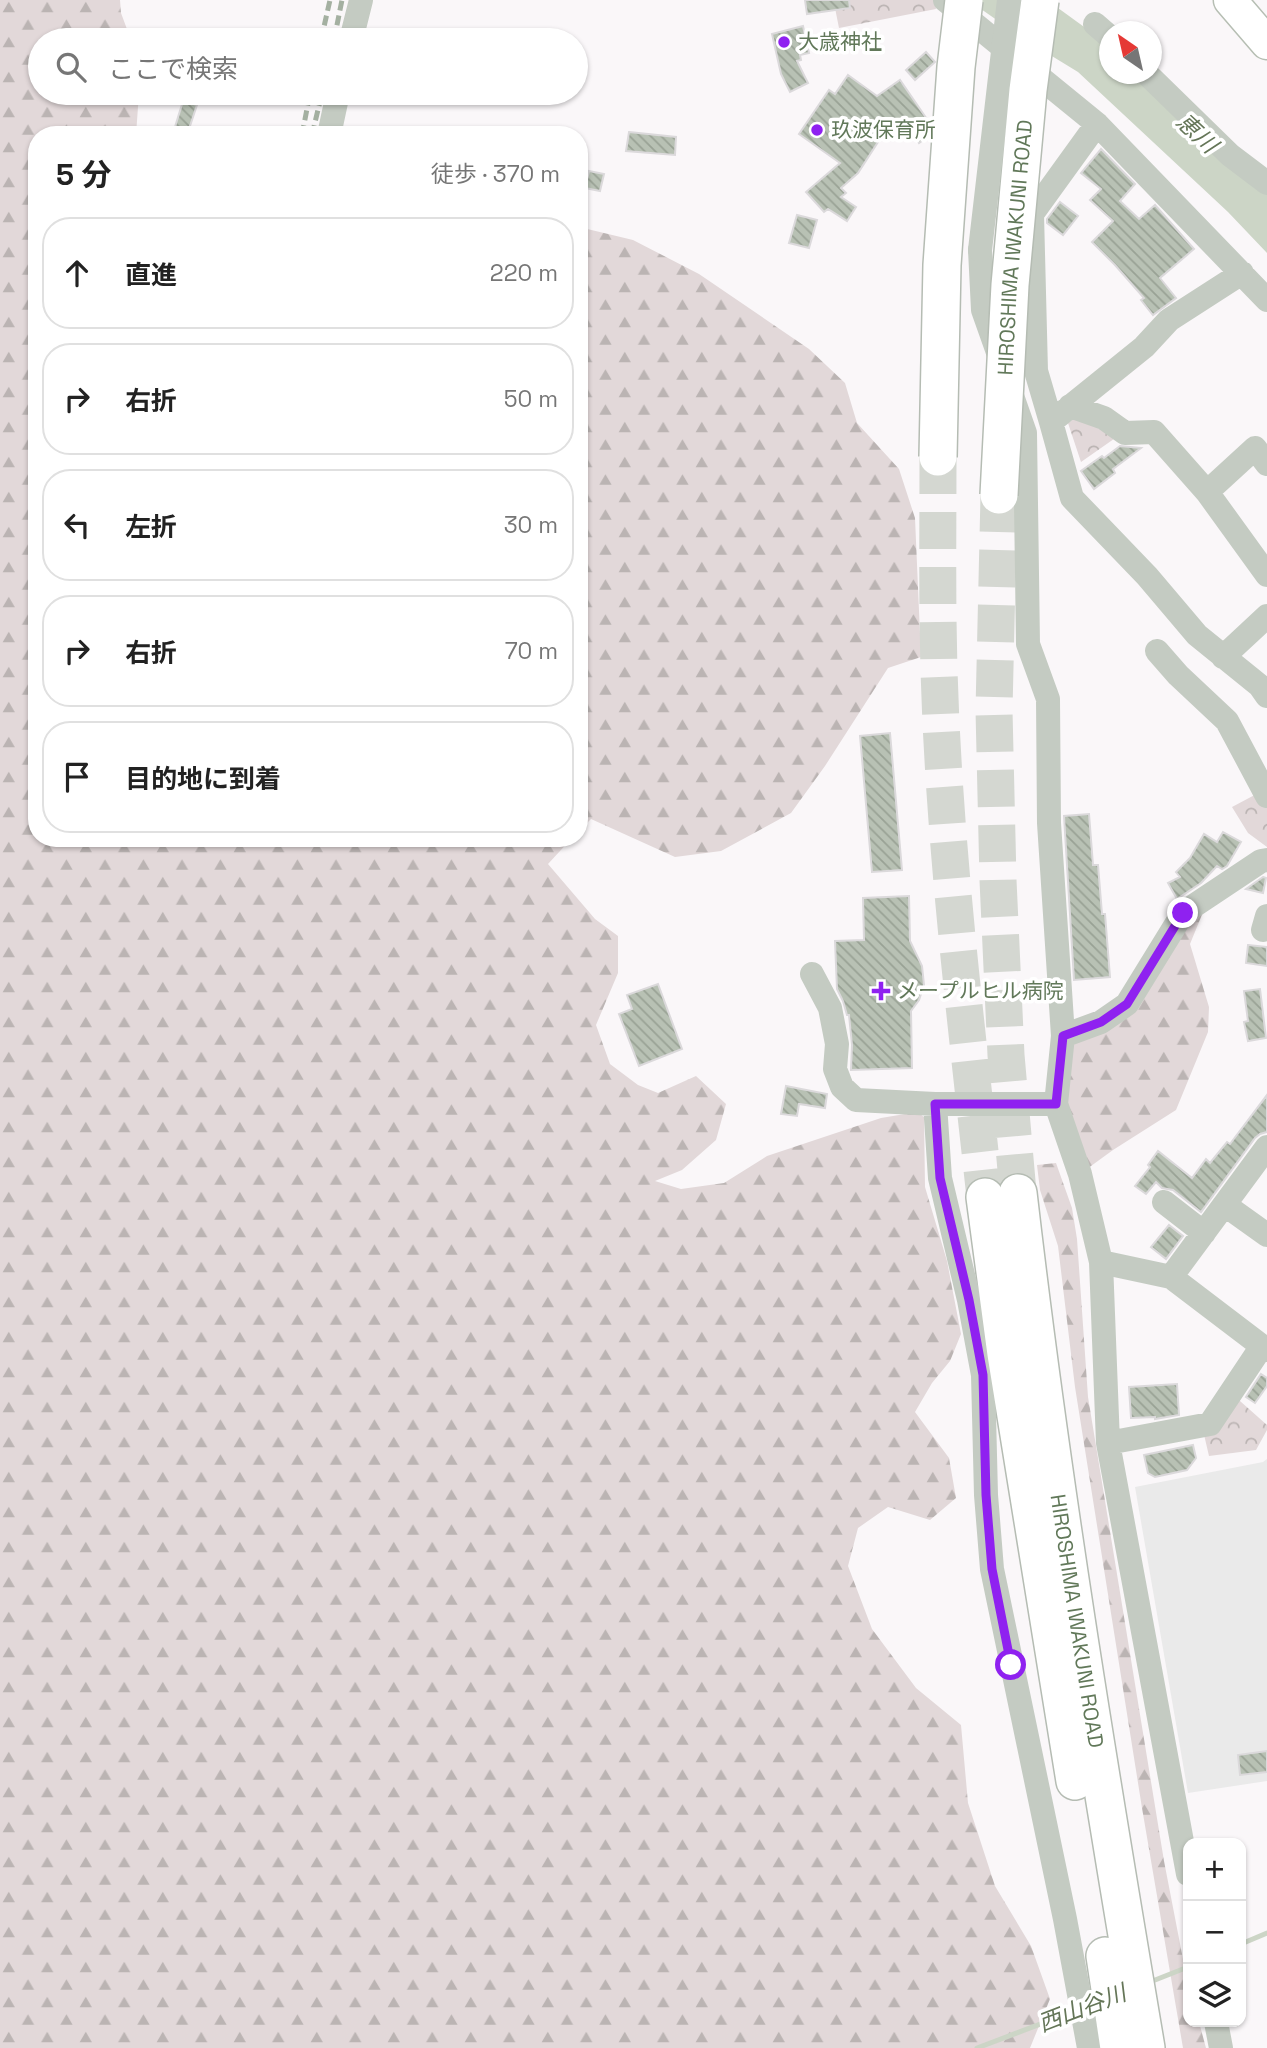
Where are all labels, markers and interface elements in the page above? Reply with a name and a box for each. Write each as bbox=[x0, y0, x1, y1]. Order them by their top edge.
north arrow bbox=[1099, 21, 1162, 84]
search box bbox=[28, 28, 588, 105]
place label: 大歳神社 bbox=[798, 28, 882, 55]
marker: 大歳神社 bbox=[776, 34, 792, 50]
icon: search bbox=[52, 48, 90, 86]
text: ここで検索 bbox=[108, 52, 238, 86]
water label: 恵川 bbox=[1170, 106, 1226, 162]
place label: 玖波保育所 bbox=[831, 116, 936, 143]
street label: HIROSHIMA IWAKUNI ROAD bbox=[991, 119, 1038, 376]
marker: 玖波保育所 bbox=[809, 122, 825, 138]
text: 5 分 bbox=[56, 155, 112, 194]
text: 徒歩 · 370 m bbox=[431, 159, 560, 189]
icon: ahead bbox=[58, 254, 96, 292]
text: 直進 bbox=[125, 258, 177, 292]
text: 220 m bbox=[490, 258, 558, 288]
icon: right bbox=[58, 380, 96, 418]
text: 右折 bbox=[125, 384, 177, 418]
text: 50 m bbox=[504, 384, 558, 414]
icon: left bbox=[58, 506, 96, 544]
text: 左折 bbox=[125, 510, 177, 544]
text: 30 m bbox=[504, 510, 558, 540]
icon: right bbox=[58, 632, 96, 670]
text: 右折 bbox=[125, 636, 177, 670]
text: 70 m bbox=[505, 636, 558, 666]
icon: arrive bbox=[58, 758, 96, 796]
text: 目的地に到着 bbox=[125, 762, 281, 796]
route end bbox=[1167, 897, 1198, 928]
place label: メープルヒル病院 bbox=[897, 977, 1064, 1004]
marker: メープルヒル病院 bbox=[871, 981, 891, 1001]
street label: HIROSHIMA IWAKUNI ROAD bbox=[1045, 1492, 1110, 1750]
route start bbox=[995, 1649, 1026, 1680]
map controls bbox=[1183, 1838, 1246, 2027]
button: + bbox=[1183, 1838, 1246, 1901]
button: − bbox=[1183, 1901, 1246, 1964]
button: layers bbox=[1183, 1964, 1246, 2027]
water label: 西山谷川 bbox=[1034, 1976, 1133, 2038]

